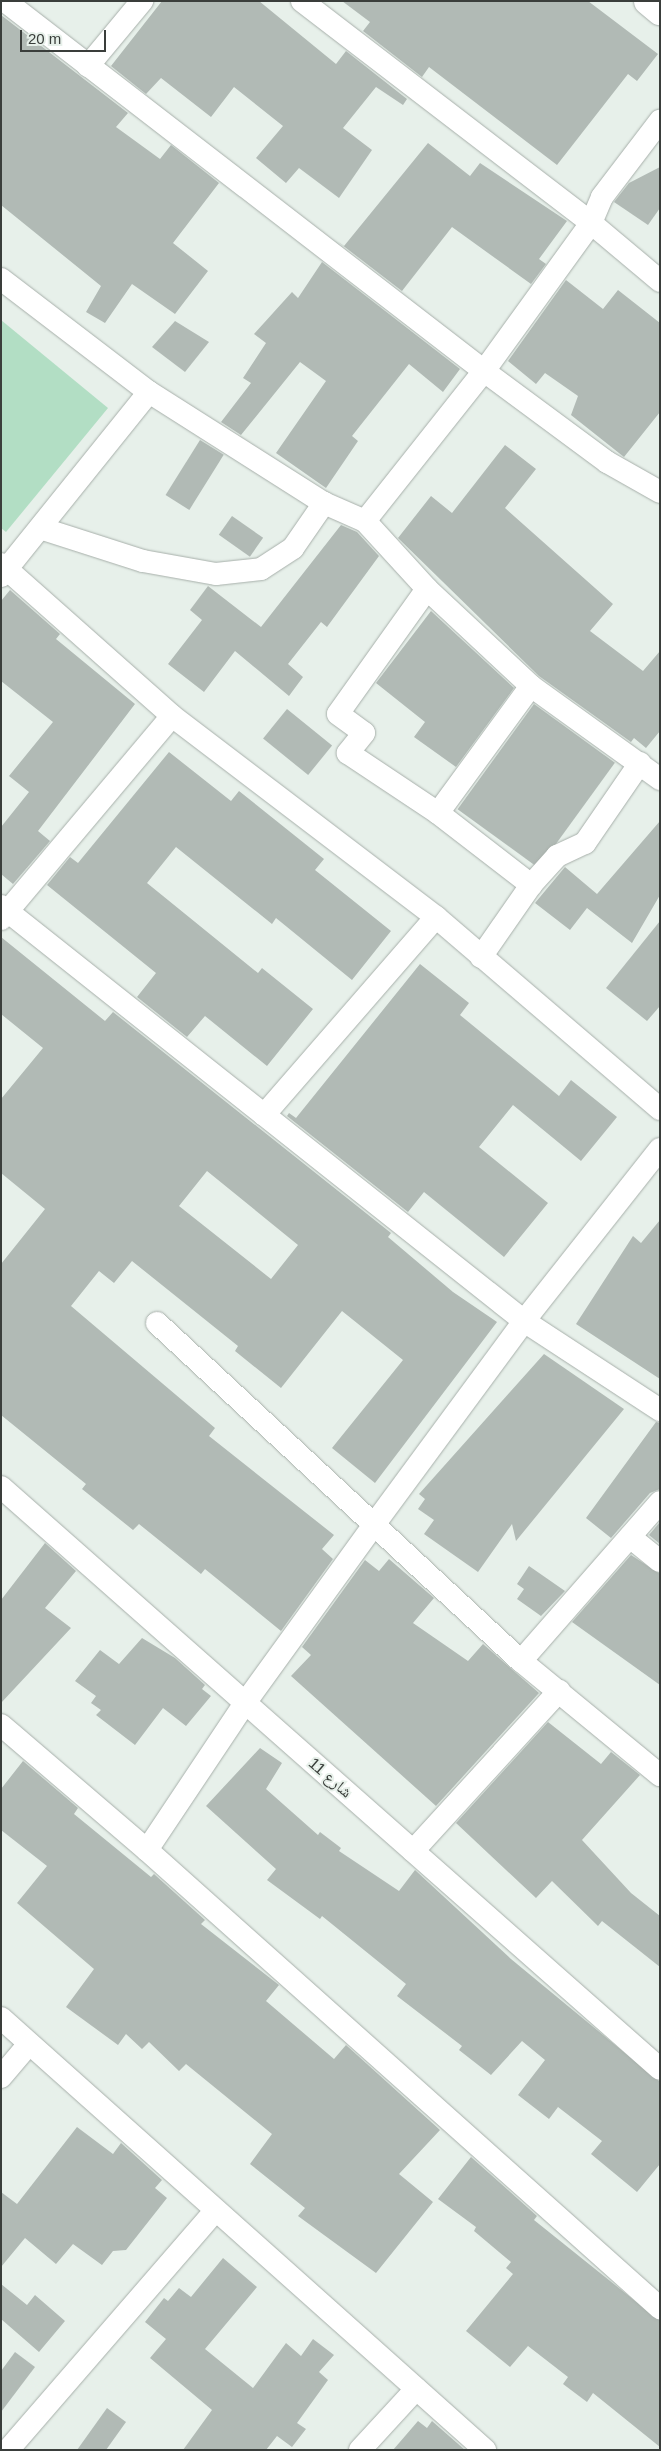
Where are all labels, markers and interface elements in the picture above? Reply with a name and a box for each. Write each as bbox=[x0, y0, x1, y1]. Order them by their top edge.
scale bar bbox=[22, 20, 109, 52]
text: 20 m bbox=[28, 30, 61, 47]
street label: شارع 11 bbox=[304, 1754, 356, 1802]

